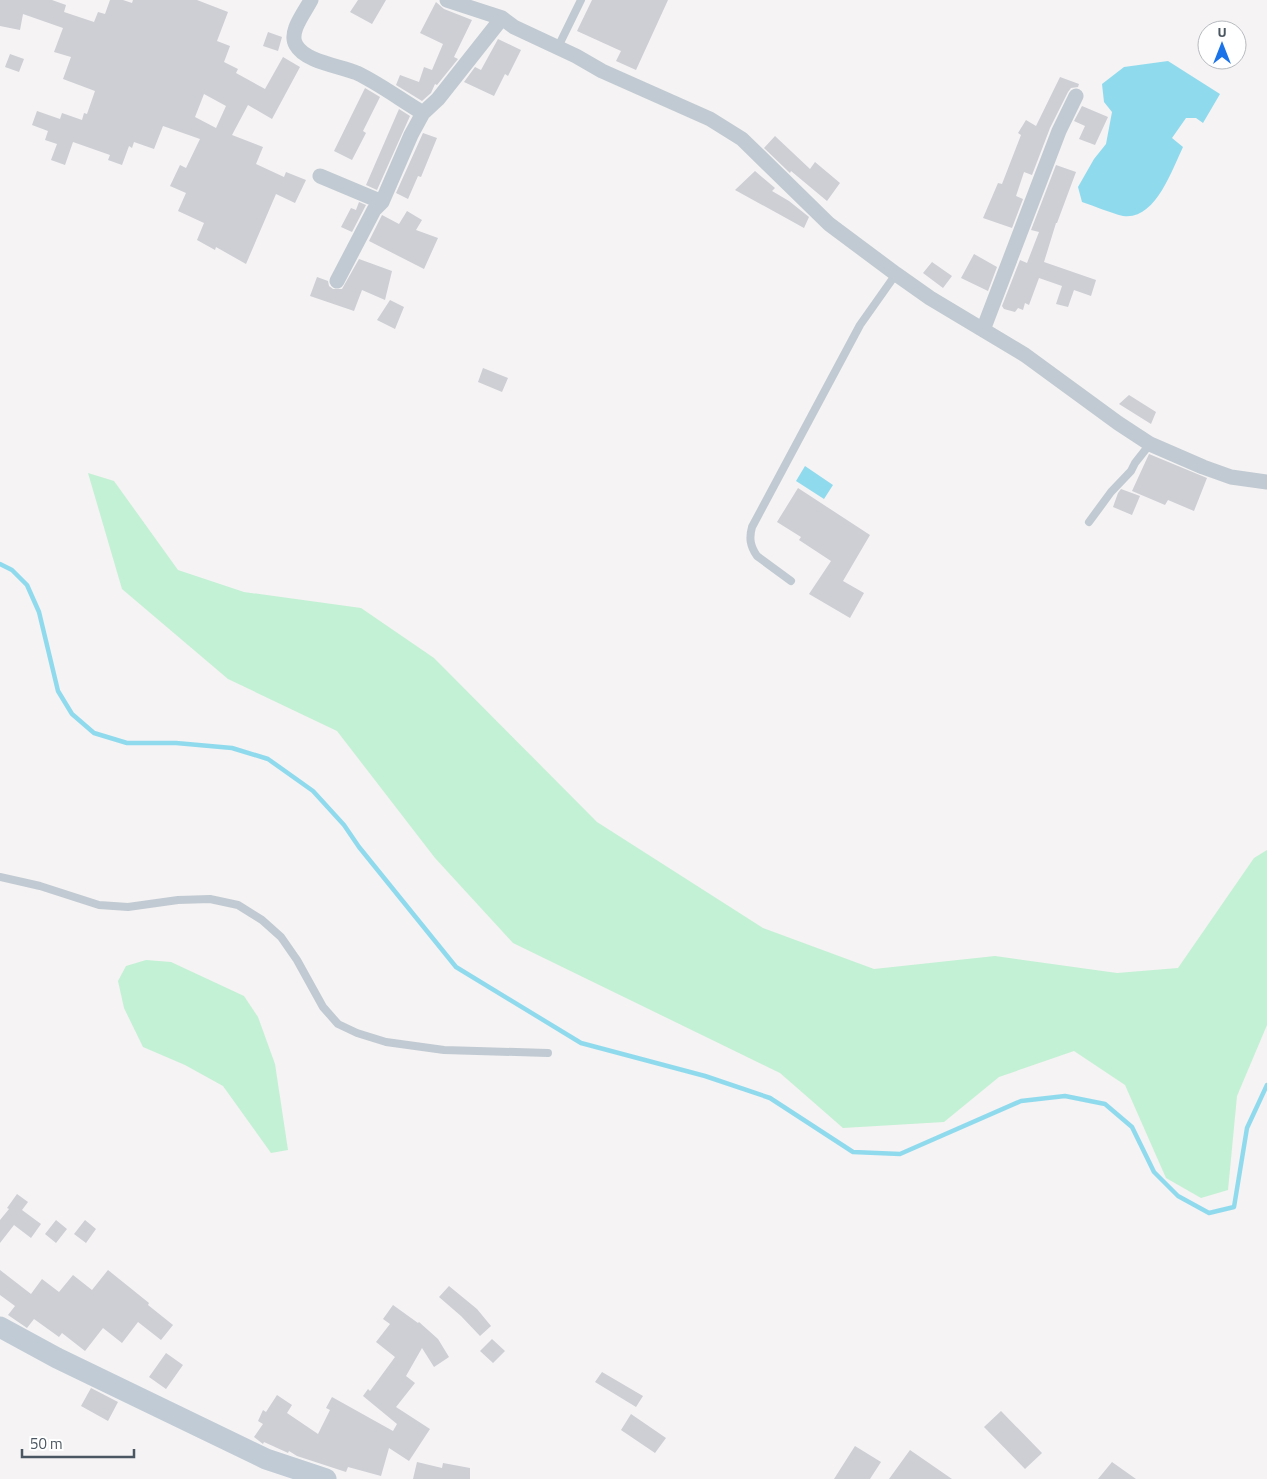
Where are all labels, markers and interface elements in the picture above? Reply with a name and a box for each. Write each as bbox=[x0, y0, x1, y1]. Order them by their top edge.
north arrow bbox=[1197, 20, 1247, 70]
text: U bbox=[1217, 21, 1227, 42]
scale bar bbox=[22, 1426, 135, 1458]
text: 50 m bbox=[30, 1432, 63, 1455]

